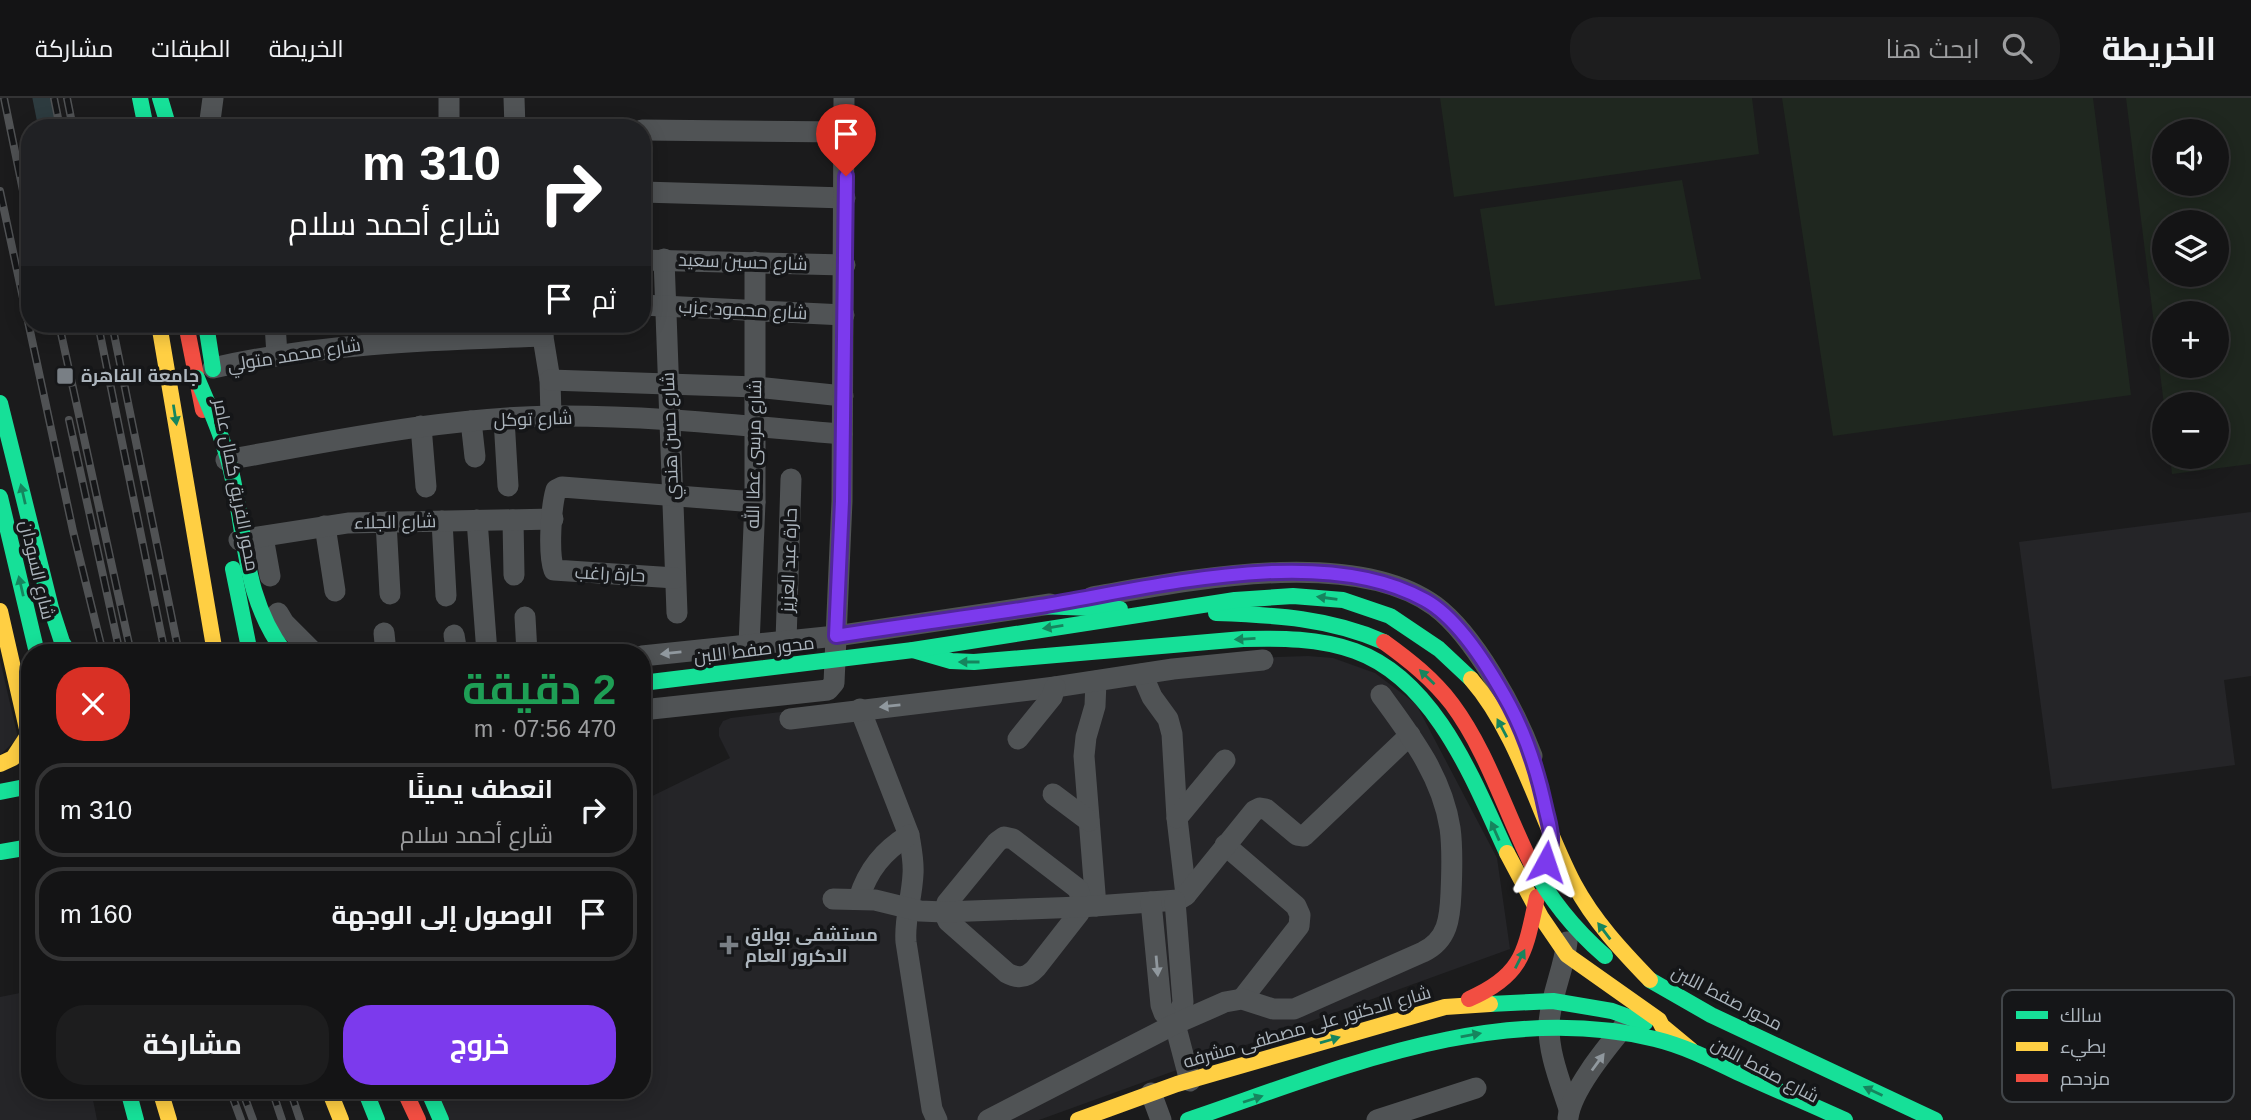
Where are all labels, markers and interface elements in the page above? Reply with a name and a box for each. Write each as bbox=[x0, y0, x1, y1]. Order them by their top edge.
search box bbox=[1570, 17, 2060, 80]
icon: search bbox=[1998, 29, 2036, 67]
text: الخريطة bbox=[2102, 30, 2216, 67]
text: ابحث هنا bbox=[1886, 34, 1980, 64]
text: مشاركة bbox=[35, 35, 113, 62]
text: الطبقات bbox=[151, 35, 231, 62]
text: الخريطة bbox=[269, 35, 344, 62]
pin bbox=[816, 104, 876, 176]
icon: arrive bbox=[827, 115, 865, 153]
map controls bbox=[2152, 119, 2229, 469]
button: sound bbox=[2152, 119, 2229, 196]
text: 310 m bbox=[362, 136, 501, 190]
icon: right bbox=[525, 147, 616, 238]
text: شارع أحمد سلام bbox=[288, 206, 501, 242]
button: layers bbox=[2152, 210, 2229, 287]
street label: شارع حسين سعيد bbox=[678, 250, 808, 276]
icon: arrive bbox=[540, 280, 578, 318]
text: ثم bbox=[592, 285, 616, 315]
street label: شارع محمود عزب bbox=[678, 297, 808, 325]
button: + bbox=[2152, 301, 2229, 378]
street label: شارع محمد متولي bbox=[226, 335, 363, 379]
marker: جامعة القاهرة bbox=[55, 366, 75, 386]
place label: جامعة القاهرة bbox=[81, 366, 199, 387]
street label: شارع حسن هندي bbox=[658, 372, 686, 500]
street label: شارع مرسى عطا الله bbox=[741, 379, 767, 529]
button: − bbox=[2152, 392, 2229, 469]
street label: محور الفريق كمال عامر bbox=[207, 396, 263, 573]
one-way arrow bbox=[170, 404, 181, 426]
street label: شارع توكل bbox=[493, 408, 573, 432]
one-way arrow bbox=[17, 483, 28, 505]
street label: حارة عبد العزيز bbox=[777, 507, 802, 614]
street label: شارع الجلاء bbox=[354, 511, 436, 535]
street label: شارع السودان bbox=[14, 519, 58, 622]
street label: حارة راغب bbox=[574, 562, 646, 587]
one-way arrow bbox=[16, 575, 27, 597]
one-way arrow bbox=[1316, 592, 1338, 603]
one-way arrow bbox=[1042, 622, 1064, 633]
street label: محور صفط اللبن bbox=[693, 633, 816, 668]
one-way arrow bbox=[1234, 634, 1256, 645]
one-way arrow bbox=[659, 648, 681, 659]
one-way arrow bbox=[958, 656, 980, 668]
text: 2 دقيقة bbox=[462, 666, 616, 713]
button: close bbox=[56, 667, 130, 741]
one-way arrow bbox=[1419, 669, 1436, 685]
one-way arrow bbox=[879, 700, 901, 711]
text: 470 m · 07:56 bbox=[474, 716, 616, 742]
one-way arrow bbox=[1497, 717, 1509, 737]
text: انعطف يمينًا bbox=[407, 774, 553, 804]
icon: right bbox=[574, 791, 612, 829]
text: 310 m bbox=[60, 795, 132, 825]
one-way arrow bbox=[1489, 821, 1501, 841]
text: شارع أحمد سلام bbox=[400, 822, 553, 848]
position arrow bbox=[1509, 825, 1583, 899]
icon: arrive bbox=[574, 895, 612, 933]
text: 160 m bbox=[60, 899, 132, 929]
text: الوصول إلى الوجهة bbox=[331, 900, 553, 930]
one-way arrow bbox=[1597, 921, 1611, 940]
place label: مستشفى بولاق الدكرور العام bbox=[745, 925, 878, 968]
marker: مستشفى بولاق الدكرور العام bbox=[719, 935, 739, 955]
one-way arrow bbox=[1514, 949, 1525, 969]
one-way arrow bbox=[1152, 955, 1163, 977]
street label: محور صفط اللبن bbox=[1668, 962, 1786, 1035]
street label: شارع الدكتور على مصطفى مشرفه bbox=[1181, 982, 1434, 1074]
legend bbox=[2002, 990, 2234, 1102]
button: مشاركة bbox=[56, 1005, 329, 1085]
button: خروج bbox=[343, 1005, 616, 1085]
text: سالك bbox=[2060, 1005, 2102, 1026]
one-way arrow bbox=[1460, 1029, 1482, 1040]
street label: شارع صفط اللبن bbox=[1707, 1033, 1822, 1108]
one-way arrow bbox=[1319, 1035, 1340, 1045]
text: بطيء bbox=[2060, 1036, 2106, 1061]
one-way arrow bbox=[1591, 1053, 1605, 1071]
text: مزدحم bbox=[2060, 1068, 2110, 1092]
one-way arrow bbox=[1863, 1085, 1883, 1097]
one-way arrow bbox=[1242, 1093, 1263, 1104]

